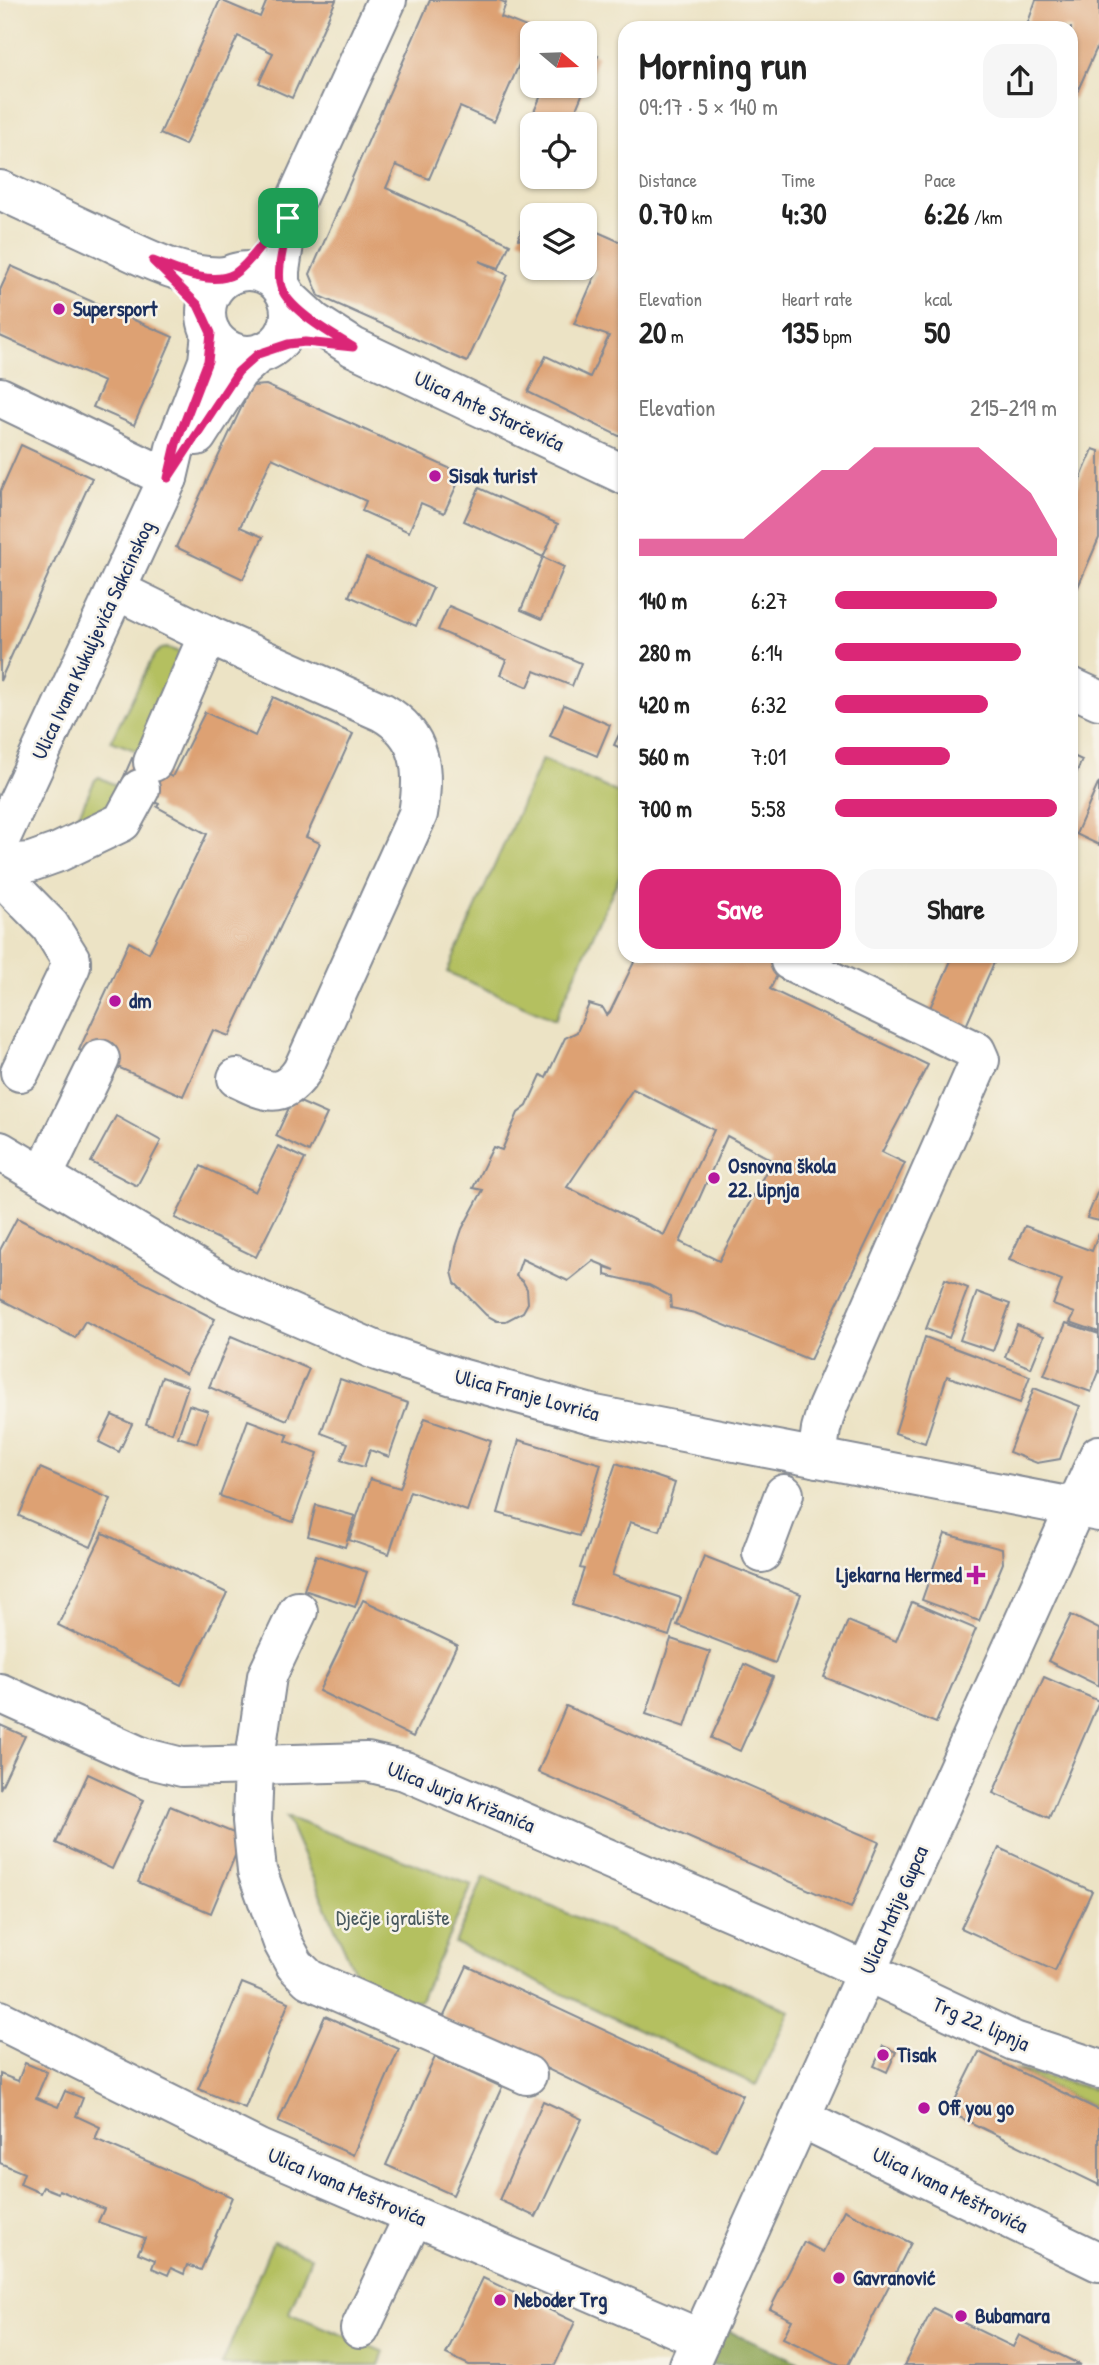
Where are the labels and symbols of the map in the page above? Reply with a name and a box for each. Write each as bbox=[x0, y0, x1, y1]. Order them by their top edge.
north arrow bbox=[520, 21, 597, 98]
pin bbox=[258, 188, 318, 248]
place label: Supersport bbox=[73, 294, 158, 324]
marker: Supersport bbox=[51, 301, 67, 317]
street label: Ulica Ante Starčevića bbox=[410, 363, 569, 458]
place label: Sisak turist bbox=[449, 461, 538, 490]
marker: Sisak turist bbox=[427, 468, 443, 484]
street label: Ulica Ivana Kukuljevića Sakcinskog bbox=[24, 516, 161, 764]
place label: dm bbox=[129, 986, 151, 1015]
marker: dm bbox=[107, 993, 123, 1009]
place label: Osnovna škola 22. lipnja bbox=[728, 1151, 837, 1205]
marker: Osnovna škola 22. lipnja bbox=[706, 1170, 722, 1186]
street label: Ulica Franje Lovrića bbox=[452, 1361, 603, 1428]
place label: Ljekarna Hermed bbox=[836, 1560, 963, 1589]
marker: Ljekarna Hermed bbox=[968, 1567, 984, 1583]
street label: Ulica Jurja Križanića bbox=[383, 1754, 539, 1839]
street label: Ulica Matije Gupca bbox=[852, 1841, 935, 1979]
park label: Dječje igralište bbox=[336, 1903, 450, 1932]
street label: Trg 22. lipnja bbox=[928, 1989, 1034, 2058]
place label: Tisak bbox=[896, 2040, 937, 2069]
marker: Tisak bbox=[875, 2047, 891, 2063]
place label: Off you go bbox=[938, 2093, 1014, 2123]
marker: Off you go bbox=[916, 2100, 932, 2116]
street label: Ulica Ivana Meštrovića bbox=[868, 2139, 1033, 2240]
street label: Ulica Ivana Meštrovića bbox=[264, 2140, 431, 2233]
place label: Gavranović bbox=[853, 2263, 936, 2292]
marker: Gavranović bbox=[831, 2270, 847, 2286]
place label: Neboder Trg bbox=[514, 2285, 607, 2315]
marker: Neboder Trg bbox=[492, 2292, 508, 2308]
place label: Bubamara bbox=[975, 2301, 1051, 2330]
marker: Bubamara bbox=[953, 2308, 969, 2324]

